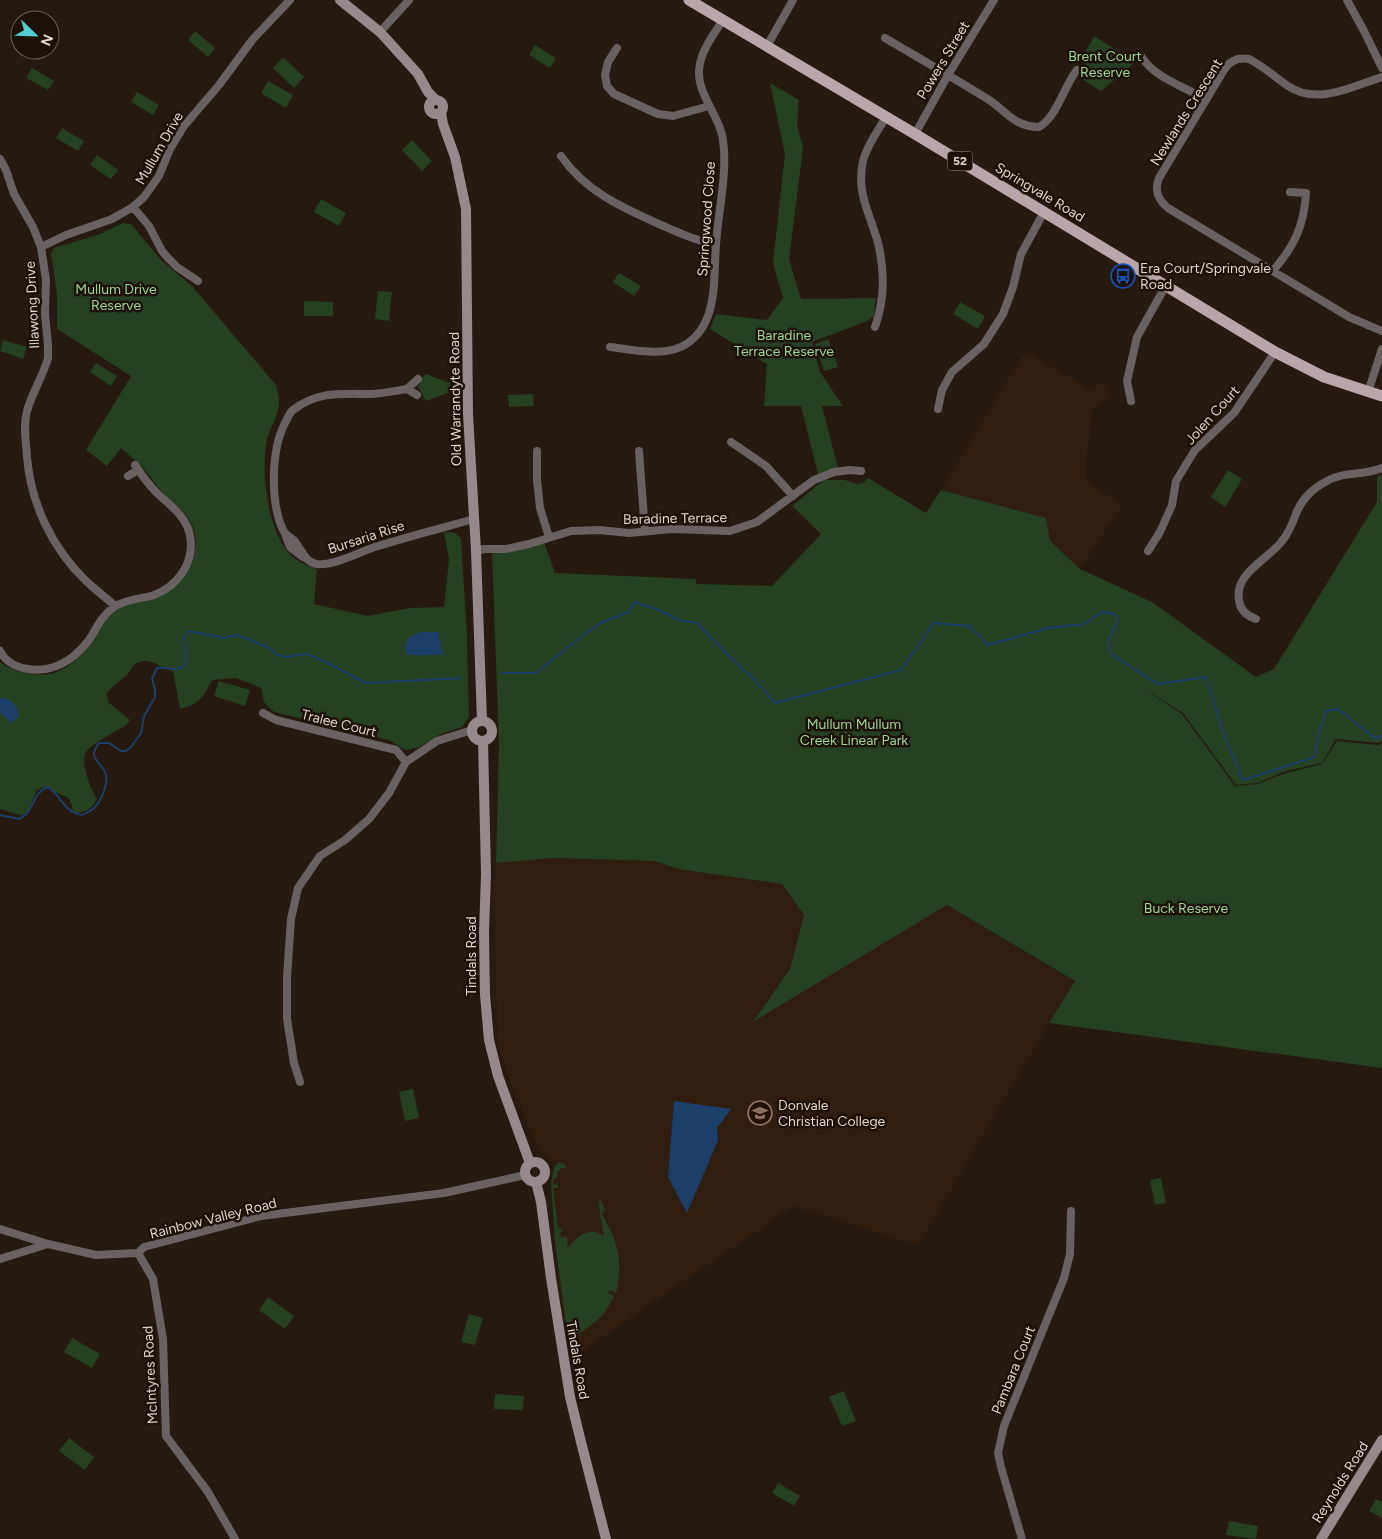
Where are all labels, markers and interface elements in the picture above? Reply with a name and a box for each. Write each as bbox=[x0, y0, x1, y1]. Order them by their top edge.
north arrow bbox=[10, 10, 60, 60]
street label: Powers Street bbox=[913, 18, 973, 102]
text: N bbox=[37, 32, 56, 48]
park label: Brent Court Reserve bbox=[1068, 48, 1142, 81]
street label: Newlands Crescent bbox=[1147, 56, 1226, 169]
street label: Mullum Drive bbox=[132, 108, 187, 188]
road number: 52 bbox=[948, 152, 972, 170]
street label: Springvale Road bbox=[992, 159, 1088, 226]
street label: Springwood Close bbox=[694, 161, 719, 277]
street label: Illawong Drive bbox=[22, 260, 43, 349]
place label: Era Court/Springvale Road bbox=[1140, 260, 1271, 293]
bus stop icon: Era Court/Springvale Road bbox=[1110, 263, 1136, 289]
park label: Mullum Drive Reserve bbox=[75, 281, 157, 314]
park label: Baradine Terrace Reserve bbox=[734, 327, 834, 360]
street label: Old Warrandyte Road bbox=[446, 332, 465, 466]
street label: Jolen Court bbox=[1182, 382, 1243, 448]
street label: Baradine Terrace bbox=[623, 509, 728, 528]
street label: Bursaria Rise bbox=[326, 517, 407, 558]
street label: Tralee Court bbox=[300, 706, 378, 741]
park label: Mullum Mullum Creek Linear Park bbox=[800, 716, 908, 749]
park label: Buck Reserve bbox=[1144, 900, 1228, 917]
street label: Tindals Road bbox=[463, 916, 480, 996]
place label: Donvale Christian College bbox=[778, 1097, 886, 1130]
school or university icon: Donvale Christian College bbox=[747, 1100, 773, 1126]
street label: Rainbow Valley Road bbox=[148, 1194, 278, 1243]
street label: Tindals Road bbox=[562, 1320, 593, 1401]
street label: Pambara Court bbox=[988, 1324, 1039, 1417]
street label: McIntyres Road bbox=[139, 1325, 162, 1424]
street label: Reynolds Road bbox=[1309, 1438, 1372, 1526]

